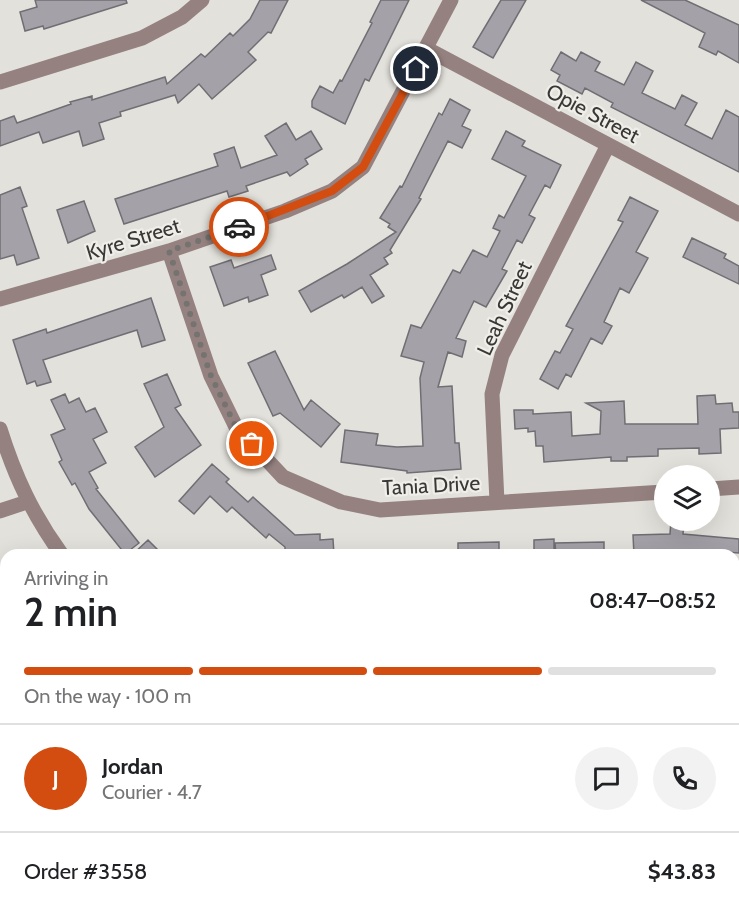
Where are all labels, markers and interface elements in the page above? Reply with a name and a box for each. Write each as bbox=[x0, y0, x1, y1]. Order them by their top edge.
pin bbox=[390, 43, 441, 94]
icon: home bbox=[399, 52, 432, 85]
street label: Opie Street bbox=[542, 78, 644, 148]
courier bbox=[209, 197, 269, 257]
icon: car bbox=[223, 211, 256, 244]
street label: Kyre Street bbox=[83, 213, 183, 265]
street label: Leah Street bbox=[471, 257, 537, 359]
pin bbox=[226, 418, 277, 469]
icon: bag bbox=[235, 427, 268, 460]
map controls bbox=[654, 465, 720, 531]
button: layers bbox=[654, 465, 720, 531]
street label: Tania Drive bbox=[381, 470, 481, 500]
text: Arriving in bbox=[24, 566, 108, 590]
text: 08:47–08:52 bbox=[589, 587, 716, 614]
text: 2 min bbox=[24, 588, 118, 636]
text: On the way · 100 m bbox=[24, 684, 191, 708]
button: chat bbox=[575, 747, 638, 810]
button: phone bbox=[653, 747, 716, 810]
text: Jordan bbox=[102, 753, 163, 780]
text: J bbox=[52, 765, 59, 792]
text: Courier · 4.7 bbox=[102, 780, 202, 804]
text: Order #3558 bbox=[24, 858, 147, 885]
text: $43.83 bbox=[648, 858, 716, 885]

